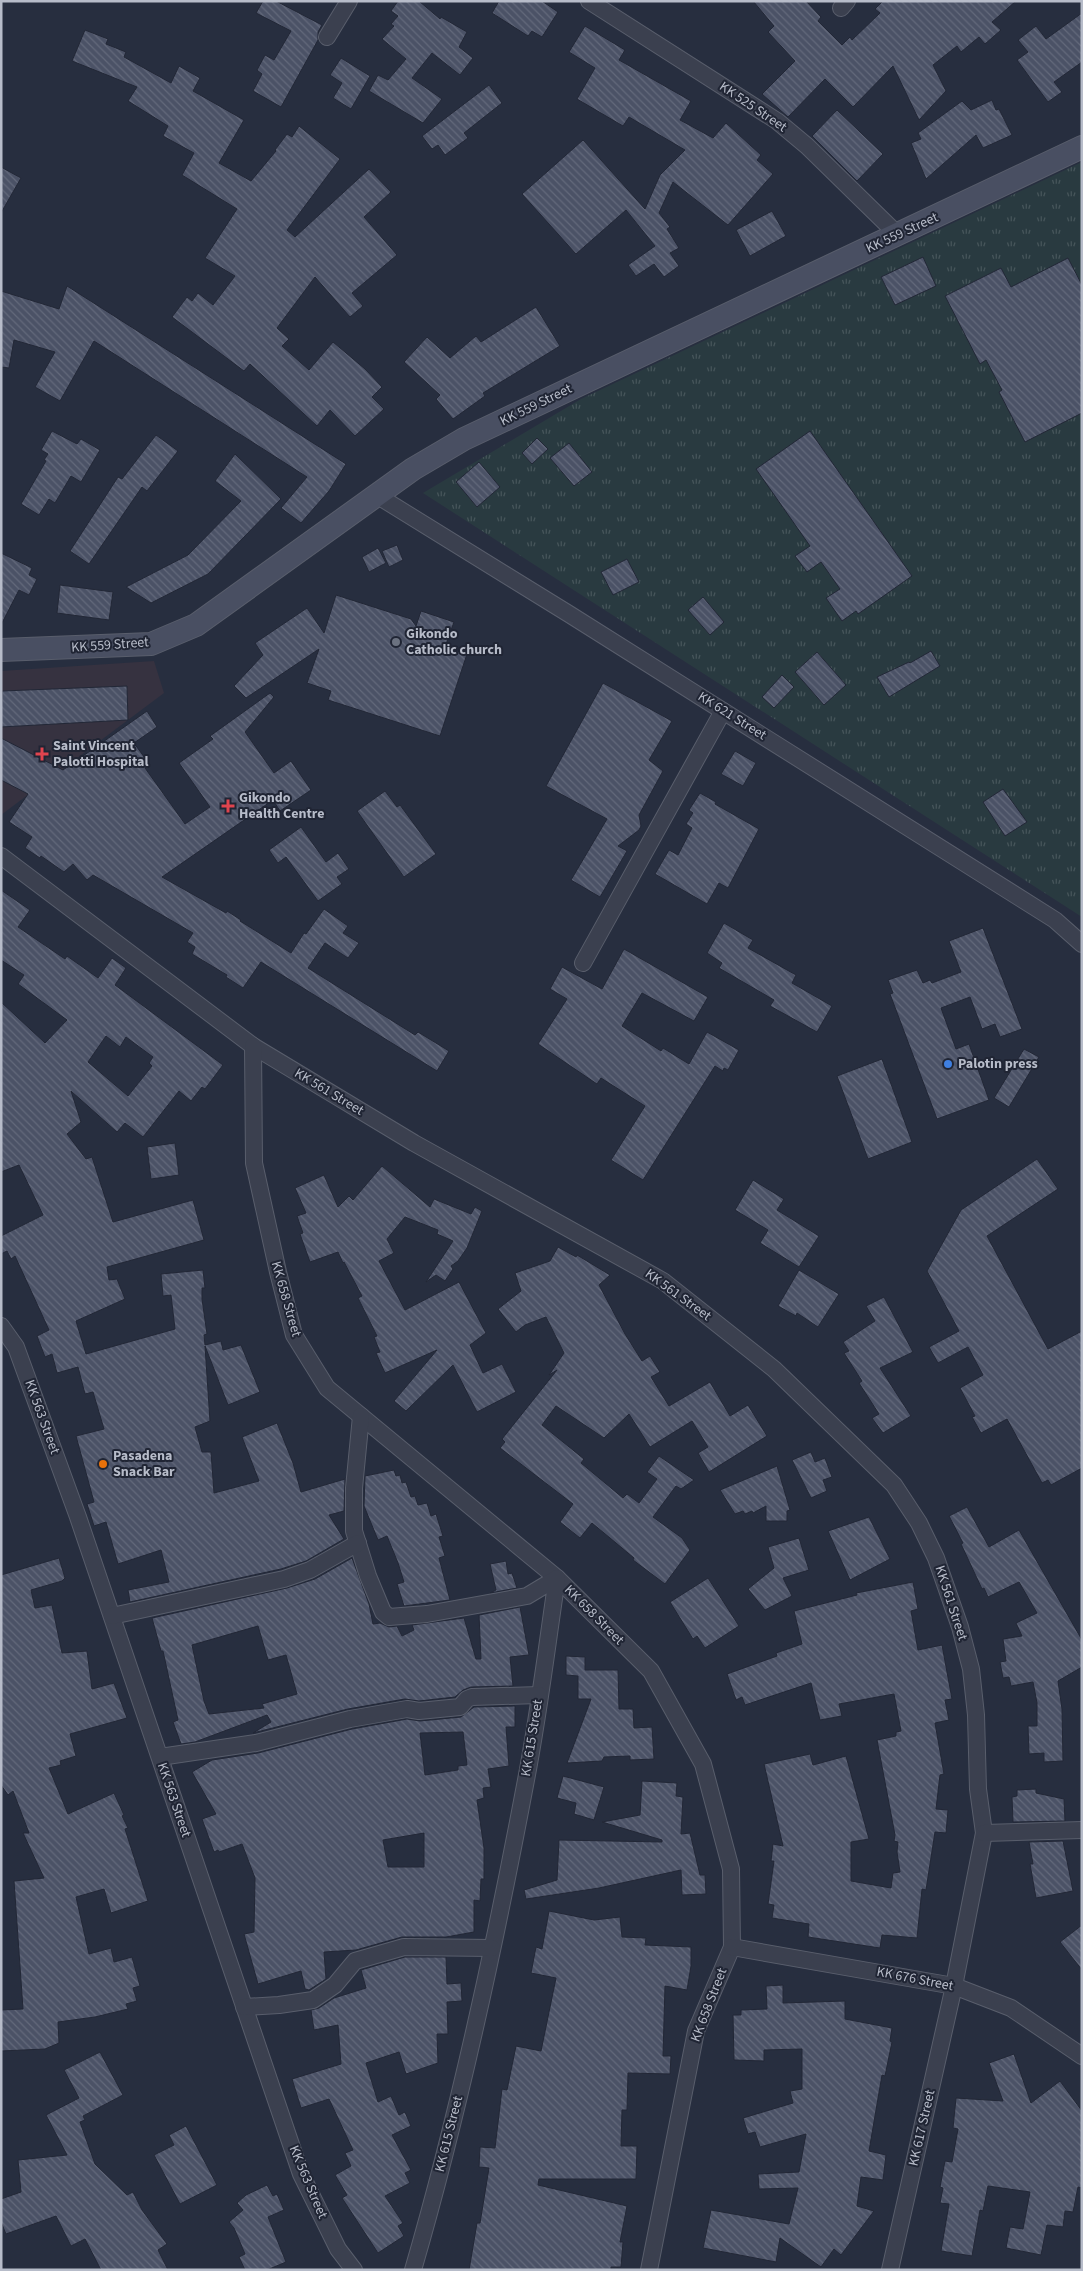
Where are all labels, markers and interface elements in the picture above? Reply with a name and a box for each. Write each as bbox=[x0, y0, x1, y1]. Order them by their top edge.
street label: KK 525 Street bbox=[715, 77, 791, 137]
street label: KK 559 Street bbox=[863, 207, 942, 258]
street label: KK 559 Street bbox=[497, 379, 576, 431]
place label: Gikondo Catholic church bbox=[406, 624, 502, 660]
street label: KK 559 Street bbox=[71, 632, 150, 658]
marker: Gikondo Catholic church bbox=[390, 636, 402, 648]
street label: KK 621 Street bbox=[694, 687, 770, 745]
place label: Saint Vincent Palotti Hospital bbox=[53, 736, 148, 772]
marker: Saint Vincent Palotti Hospital bbox=[35, 747, 49, 761]
place label: Gikondo Health Centre bbox=[239, 788, 325, 824]
marker: Gikondo Health Centre bbox=[221, 799, 235, 813]
place label: Palotin press bbox=[958, 1054, 1038, 1074]
marker: Palotin press bbox=[942, 1058, 954, 1070]
street label: KK 561 Street bbox=[291, 1063, 368, 1121]
street label: KK 658 Street bbox=[266, 1259, 306, 1339]
street label: KK 561 Street bbox=[641, 1264, 716, 1326]
street label: KK 563 Street bbox=[19, 1377, 65, 1457]
place label: Pasadena Snack Bar bbox=[113, 1446, 175, 1482]
marker: Pasadena Snack Bar bbox=[97, 1458, 109, 1470]
street label: KK 561 Street bbox=[929, 1563, 973, 1643]
street label: KK 658 Street bbox=[559, 1580, 629, 1650]
street label: KK 615 Street bbox=[516, 1698, 548, 1778]
street label: KK 563 Street bbox=[152, 1760, 196, 1840]
street label: KK 676 Street bbox=[875, 1962, 955, 1996]
street label: KK 658 Street bbox=[686, 1965, 732, 2045]
street label: KK 617 Street bbox=[904, 2088, 941, 2168]
street label: KK 615 Street bbox=[430, 2094, 468, 2174]
street label: KK 563 Street bbox=[284, 2142, 333, 2222]

